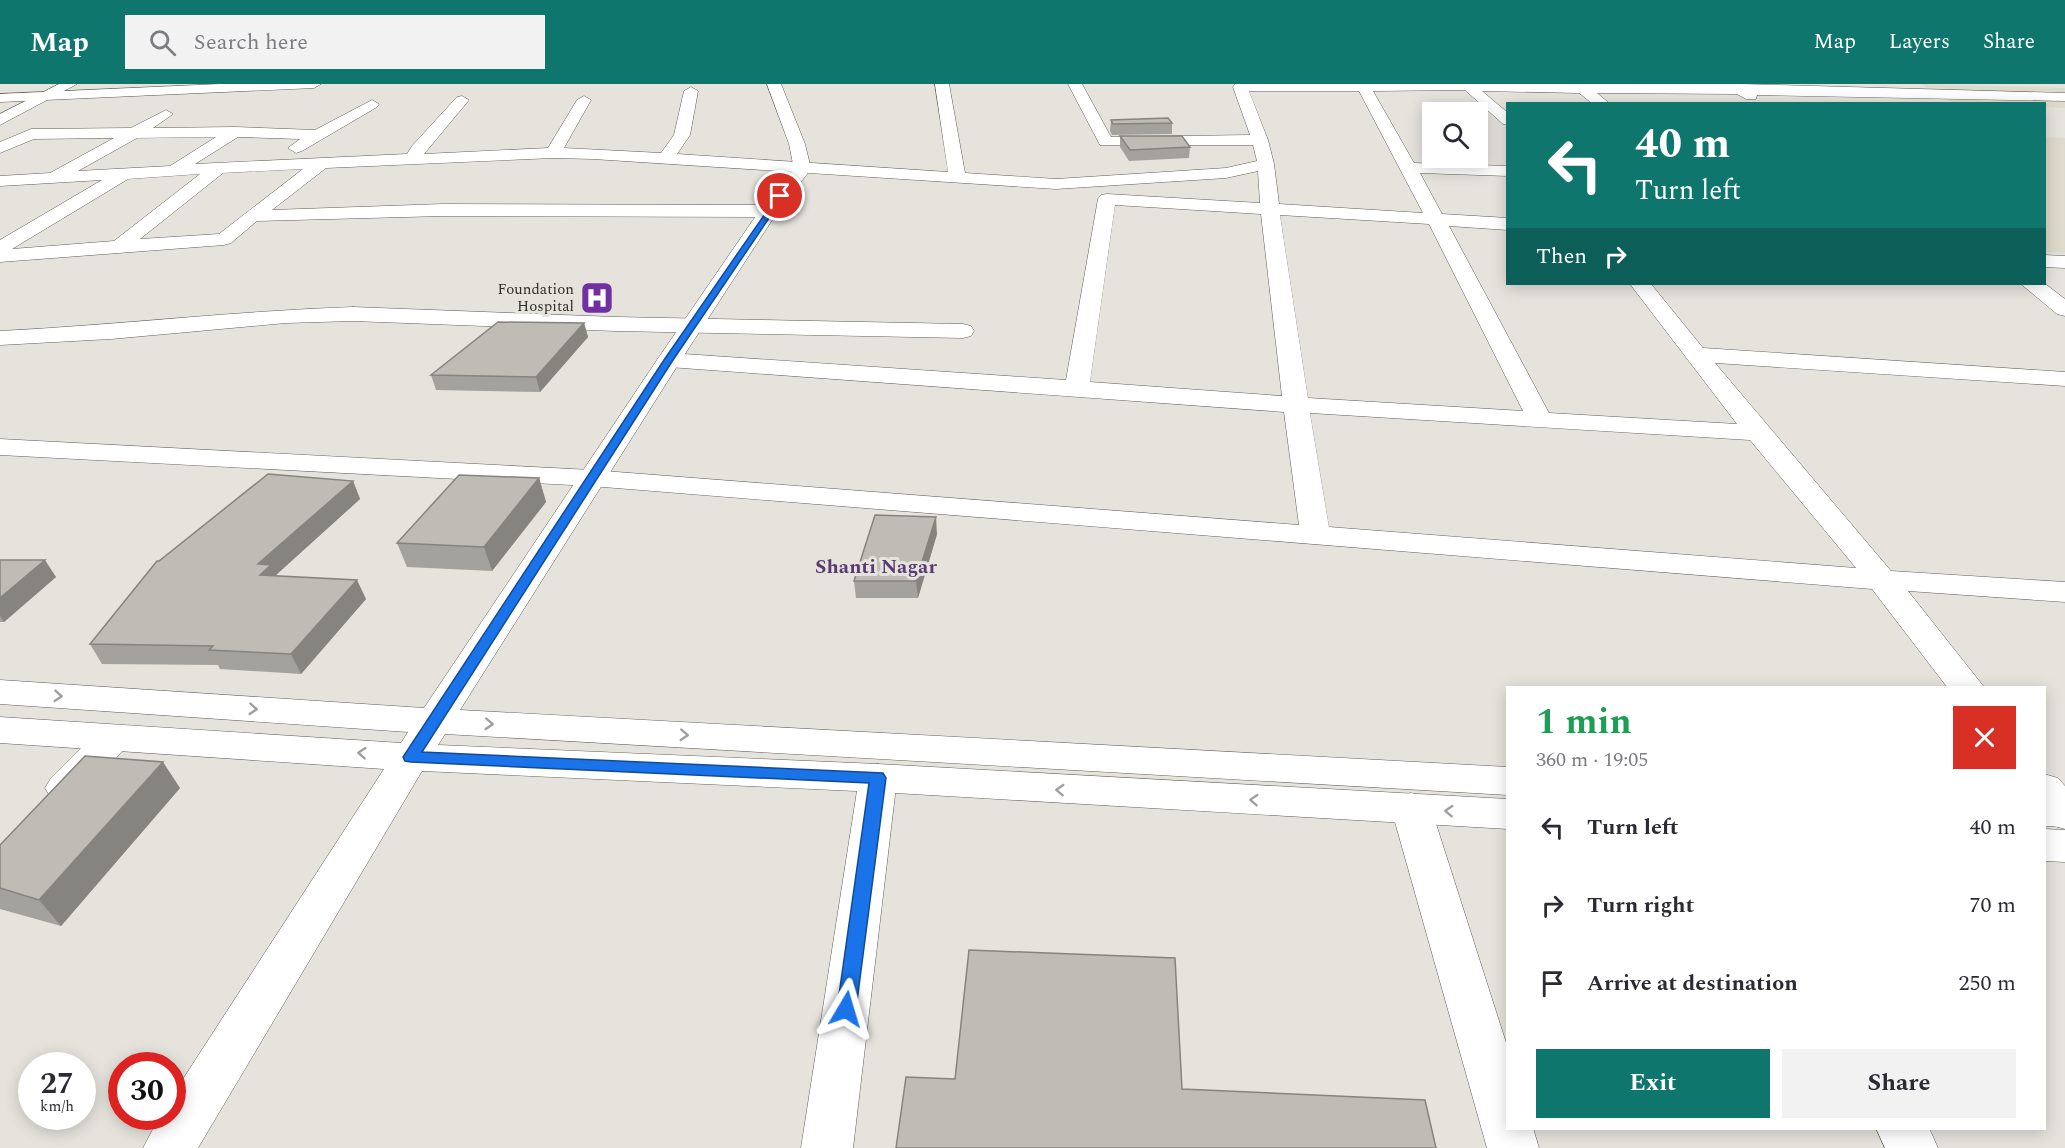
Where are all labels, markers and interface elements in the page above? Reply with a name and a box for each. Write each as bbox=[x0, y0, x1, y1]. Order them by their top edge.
search box bbox=[125, 15, 545, 69]
text: Map bbox=[30, 21, 89, 64]
icon: search bbox=[146, 26, 179, 59]
text: Search here bbox=[194, 26, 308, 59]
text: Map bbox=[1814, 26, 1856, 58]
text: Layers bbox=[1889, 26, 1950, 58]
text: Share bbox=[1983, 26, 2035, 58]
map controls bbox=[1422, 102, 1488, 168]
button: search bbox=[1422, 102, 1488, 168]
text: 40 m bbox=[1635, 113, 1730, 176]
icon: left bbox=[1536, 126, 1614, 204]
pin bbox=[754, 170, 805, 221]
text: Turn left bbox=[1635, 170, 1741, 212]
icon: arrive bbox=[763, 179, 796, 212]
text: Then bbox=[1536, 240, 1587, 273]
icon: right bbox=[1599, 240, 1632, 273]
place label: Foundation Hospital bbox=[497, 278, 574, 318]
hospital icon: Foundation Hospital bbox=[579, 280, 615, 316]
district label: Shanti Nagar bbox=[815, 552, 937, 582]
one-way arrow bbox=[54, 689, 63, 702]
text: 1 min bbox=[1536, 695, 1632, 750]
one-way arrow bbox=[248, 702, 257, 715]
button: close bbox=[1953, 706, 2016, 769]
one-way arrow bbox=[485, 718, 494, 731]
one-way arrow bbox=[680, 728, 689, 741]
text: 360 m · 19:05 bbox=[1536, 745, 1648, 775]
one-way arrow bbox=[357, 747, 366, 760]
one-way arrow bbox=[1055, 783, 1064, 796]
one-way arrow bbox=[1250, 794, 1259, 807]
one-way arrow bbox=[1445, 804, 1454, 817]
icon: left bbox=[1536, 811, 1569, 844]
text: Turn left bbox=[1587, 811, 1679, 844]
text: 40 m bbox=[1970, 811, 2016, 844]
icon: right bbox=[1536, 889, 1569, 922]
text: Turn right bbox=[1587, 889, 1694, 922]
text: 70 m bbox=[1970, 889, 2016, 922]
icon: arrive bbox=[1536, 967, 1569, 1000]
text: Arrive at destination bbox=[1587, 967, 1798, 1000]
text: 250 m bbox=[1959, 967, 2016, 1000]
position arrow bbox=[814, 977, 878, 1041]
button: Exit bbox=[1536, 1049, 1770, 1118]
button: Share bbox=[1782, 1049, 2016, 1118]
speed limit sign: 30 bbox=[108, 1052, 186, 1130]
text: 27 bbox=[40, 1061, 74, 1107]
text: km/h bbox=[40, 1095, 74, 1118]

